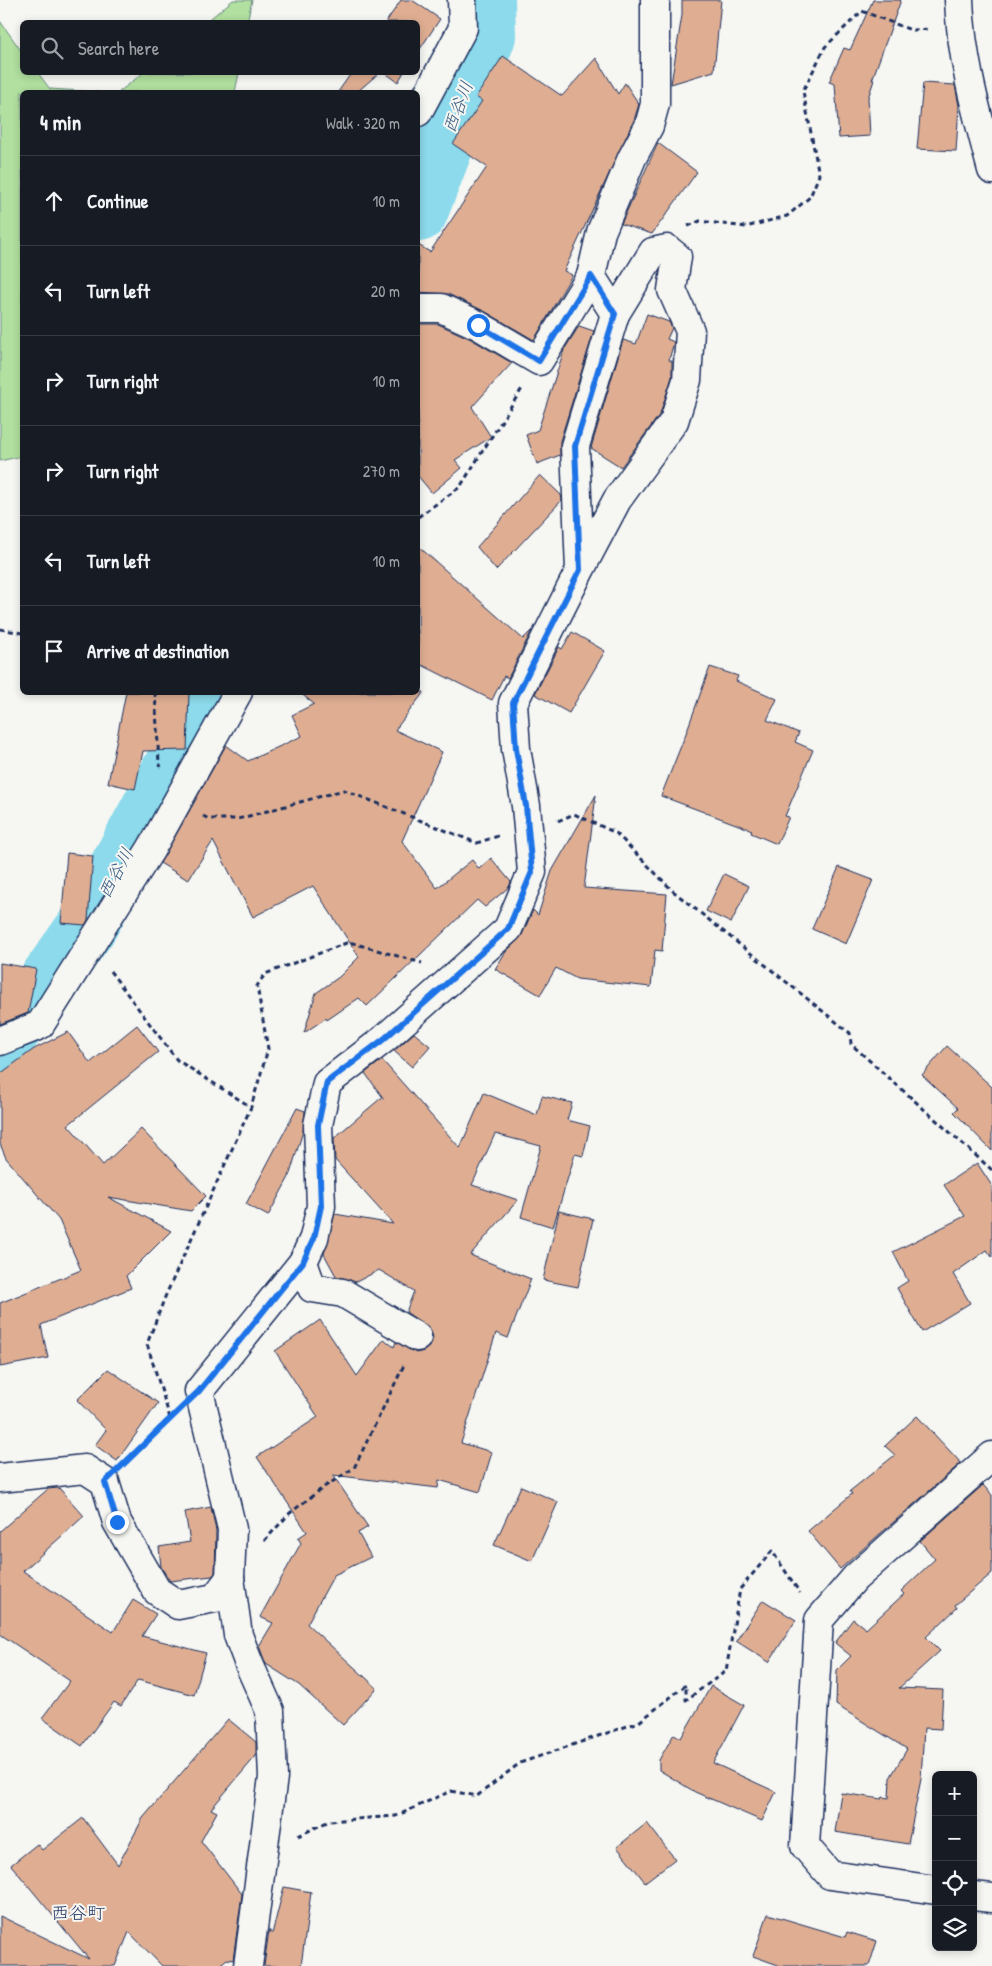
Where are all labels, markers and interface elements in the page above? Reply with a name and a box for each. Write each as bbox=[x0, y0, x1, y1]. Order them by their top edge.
search box bbox=[20, 20, 420, 75]
icon: search bbox=[38, 34, 66, 62]
text: Search here bbox=[78, 35, 159, 61]
water label: 西谷川 bbox=[436, 77, 479, 137]
text: 4 min bbox=[40, 108, 81, 137]
text: Walk · 320 m bbox=[326, 112, 400, 134]
icon: ahead bbox=[40, 187, 68, 215]
text: Continue bbox=[87, 188, 148, 214]
text: 10 m bbox=[372, 190, 400, 212]
icon: left bbox=[40, 277, 68, 305]
text: Turn left bbox=[87, 278, 150, 304]
text: 20 m bbox=[371, 280, 400, 302]
route start bbox=[467, 314, 490, 337]
icon: right bbox=[40, 367, 68, 395]
text: Turn right bbox=[87, 368, 158, 394]
text: 10 m bbox=[372, 370, 400, 392]
icon: right bbox=[40, 457, 68, 485]
text: Turn right bbox=[87, 458, 158, 484]
text: 270 m bbox=[363, 460, 400, 482]
icon: left bbox=[40, 547, 68, 575]
text: Turn left bbox=[87, 548, 150, 574]
text: 10 m bbox=[372, 550, 400, 572]
icon: arrive bbox=[40, 637, 68, 665]
text: Arrive at destination bbox=[87, 638, 229, 664]
water label: 西谷川 bbox=[92, 843, 139, 902]
route end bbox=[106, 1511, 129, 1534]
map controls bbox=[932, 1771, 977, 1951]
button: + bbox=[932, 1771, 977, 1816]
button: − bbox=[932, 1816, 977, 1861]
button: locate bbox=[932, 1861, 977, 1906]
district label: 西谷町 bbox=[51, 1900, 105, 1925]
button: layers bbox=[932, 1906, 977, 1951]

